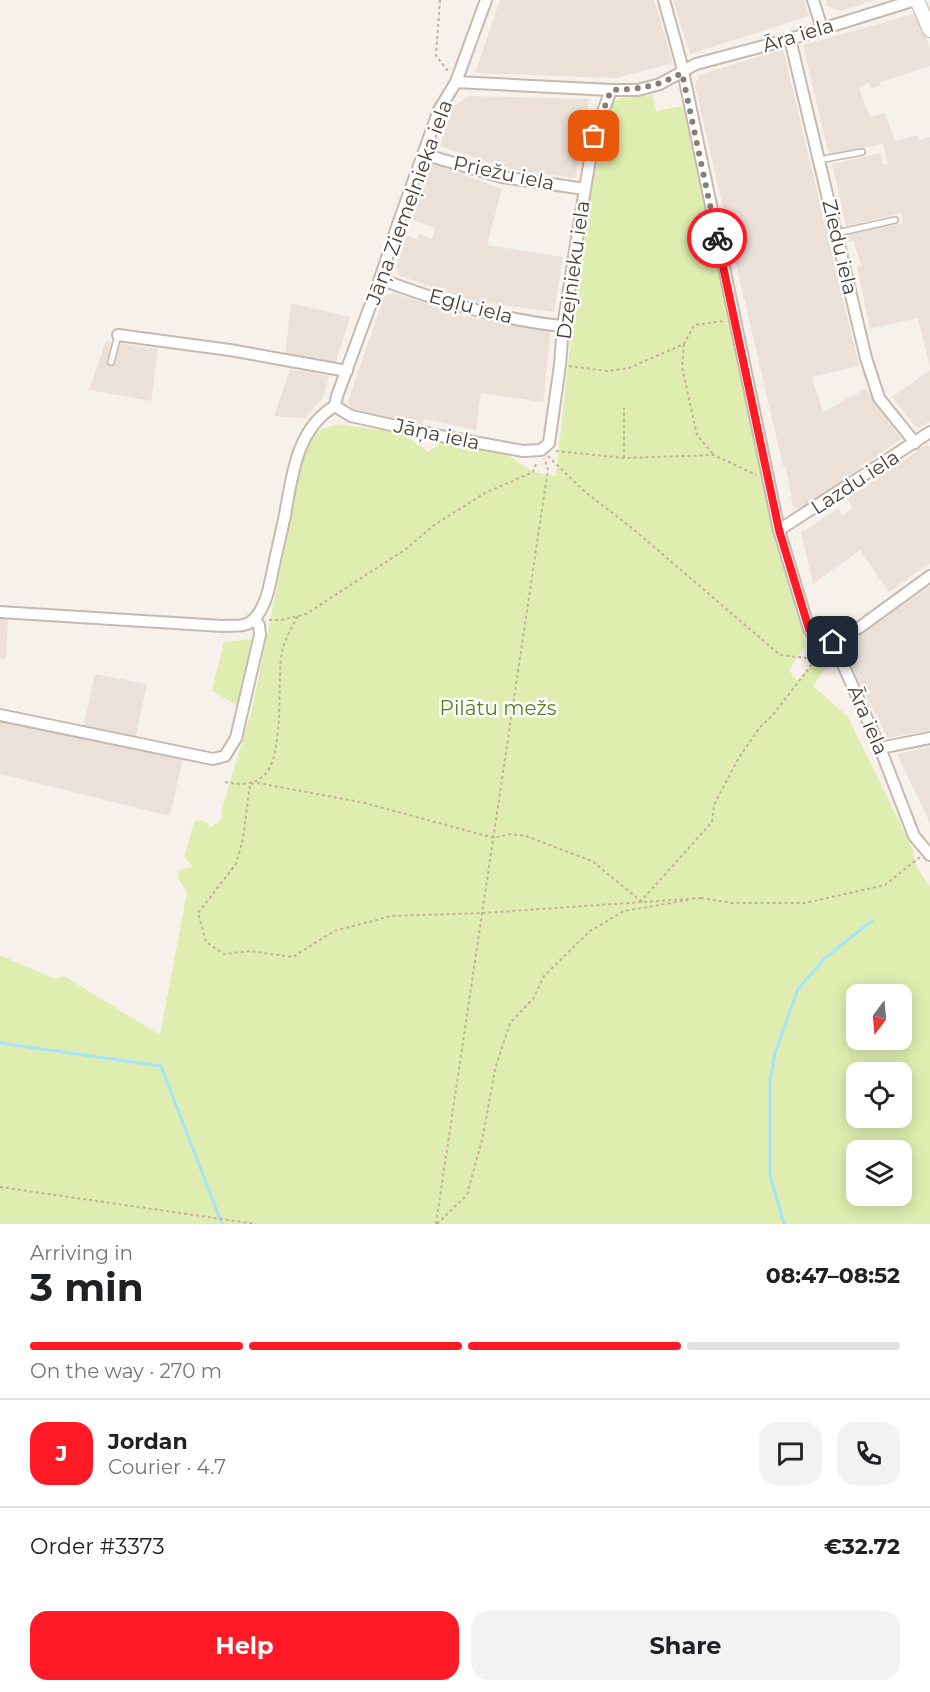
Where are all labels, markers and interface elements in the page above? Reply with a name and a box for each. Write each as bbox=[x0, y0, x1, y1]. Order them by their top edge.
street label: Āra iela bbox=[759, 13, 837, 57]
street label: Jāņa Ziemeļnieka iela bbox=[360, 96, 458, 309]
pin bbox=[568, 110, 619, 161]
icon: bag bbox=[577, 119, 610, 152]
street label: Priežu iela bbox=[451, 151, 557, 195]
street label: Ziedu iela bbox=[817, 197, 863, 297]
street label: Dzejnieku iela bbox=[551, 199, 595, 341]
courier bbox=[687, 208, 747, 268]
icon: bike bbox=[701, 222, 734, 255]
street label: Egļu iela bbox=[426, 283, 515, 330]
street label: Jāņa iela bbox=[391, 413, 482, 456]
street label: Lazdu iela bbox=[806, 445, 904, 519]
pin bbox=[807, 616, 858, 667]
icon: home bbox=[816, 625, 849, 658]
street label: Āra iela bbox=[843, 682, 893, 758]
park label: Pilātu mežs bbox=[440, 696, 557, 720]
north arrow bbox=[846, 984, 912, 1050]
map controls bbox=[846, 984, 912, 1206]
button: locate bbox=[846, 1062, 912, 1128]
button: layers bbox=[846, 1140, 912, 1206]
text: Arriving in bbox=[30, 1241, 133, 1265]
text: 08:47–08:52 bbox=[766, 1262, 900, 1289]
text: 3 min bbox=[30, 1263, 144, 1311]
text: On the way · 270 m bbox=[30, 1359, 222, 1383]
button: chat bbox=[759, 1422, 822, 1485]
button: phone bbox=[837, 1422, 900, 1485]
text: Jordan bbox=[108, 1428, 188, 1455]
text: J bbox=[56, 1440, 67, 1467]
text: Courier · 4.7 bbox=[108, 1455, 226, 1479]
text: Order #3373 bbox=[30, 1533, 165, 1560]
text: €32.72 bbox=[824, 1533, 900, 1560]
button: Help bbox=[30, 1611, 459, 1680]
button: Share bbox=[471, 1611, 900, 1680]

